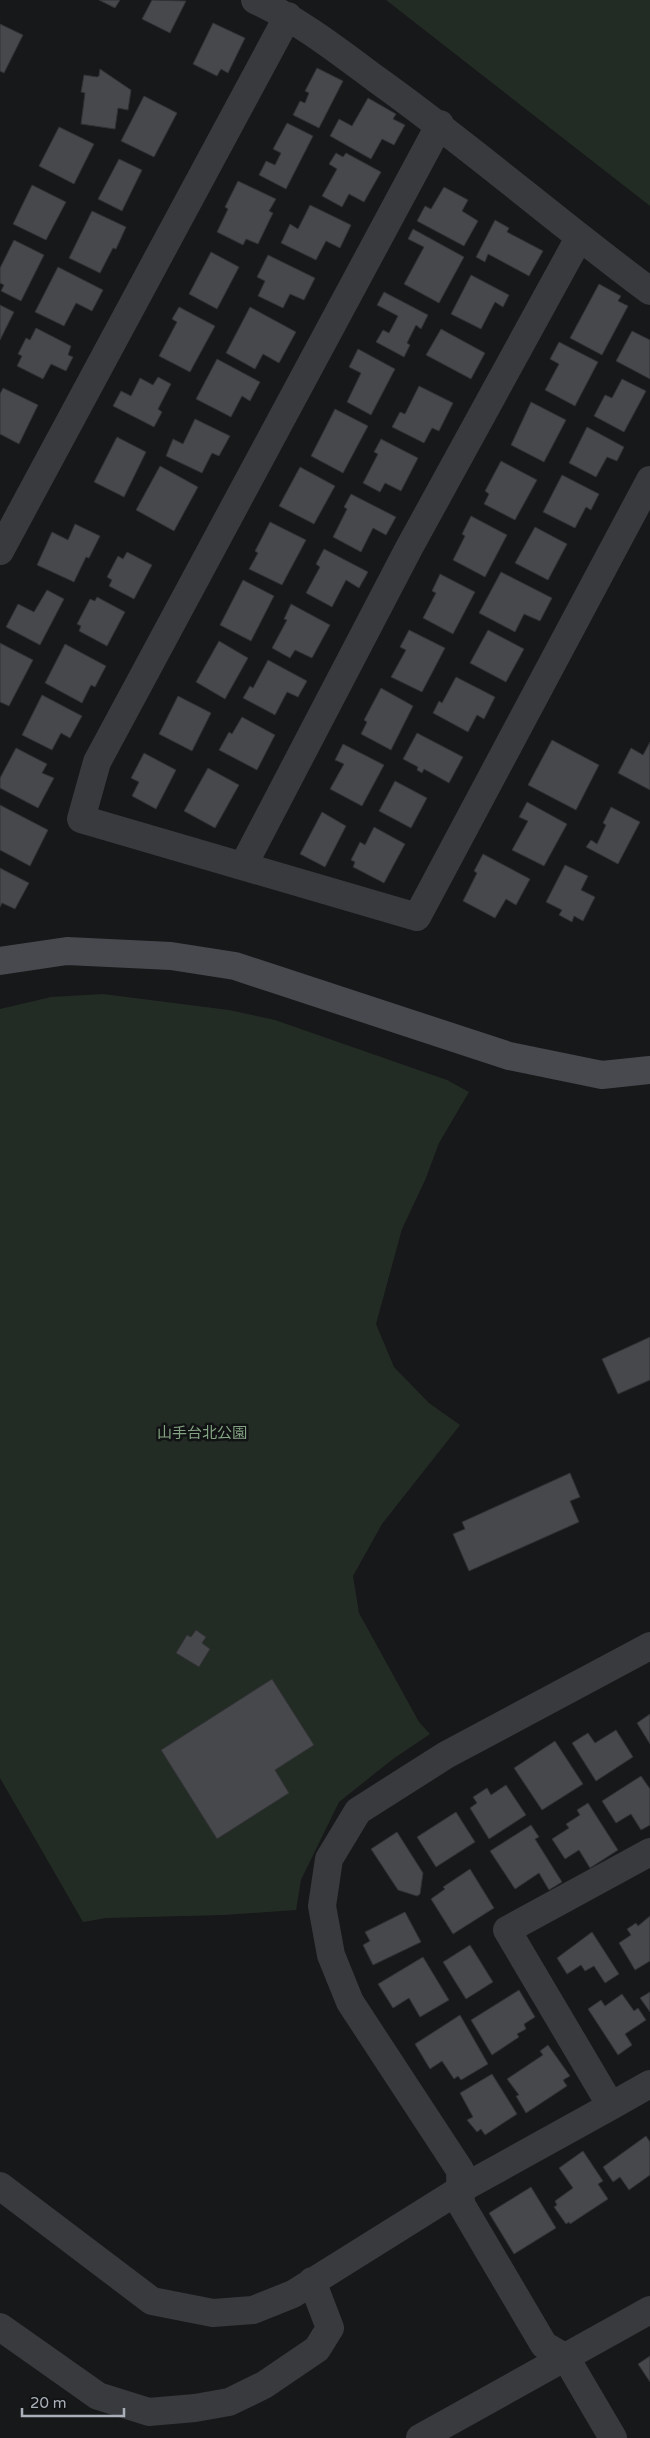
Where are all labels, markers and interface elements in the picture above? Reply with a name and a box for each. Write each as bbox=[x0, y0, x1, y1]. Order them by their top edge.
park label: 山手台北公園 bbox=[157, 1424, 247, 1442]
scale bar bbox=[22, 2386, 125, 2418]
text: 20 m bbox=[30, 2394, 67, 2412]

